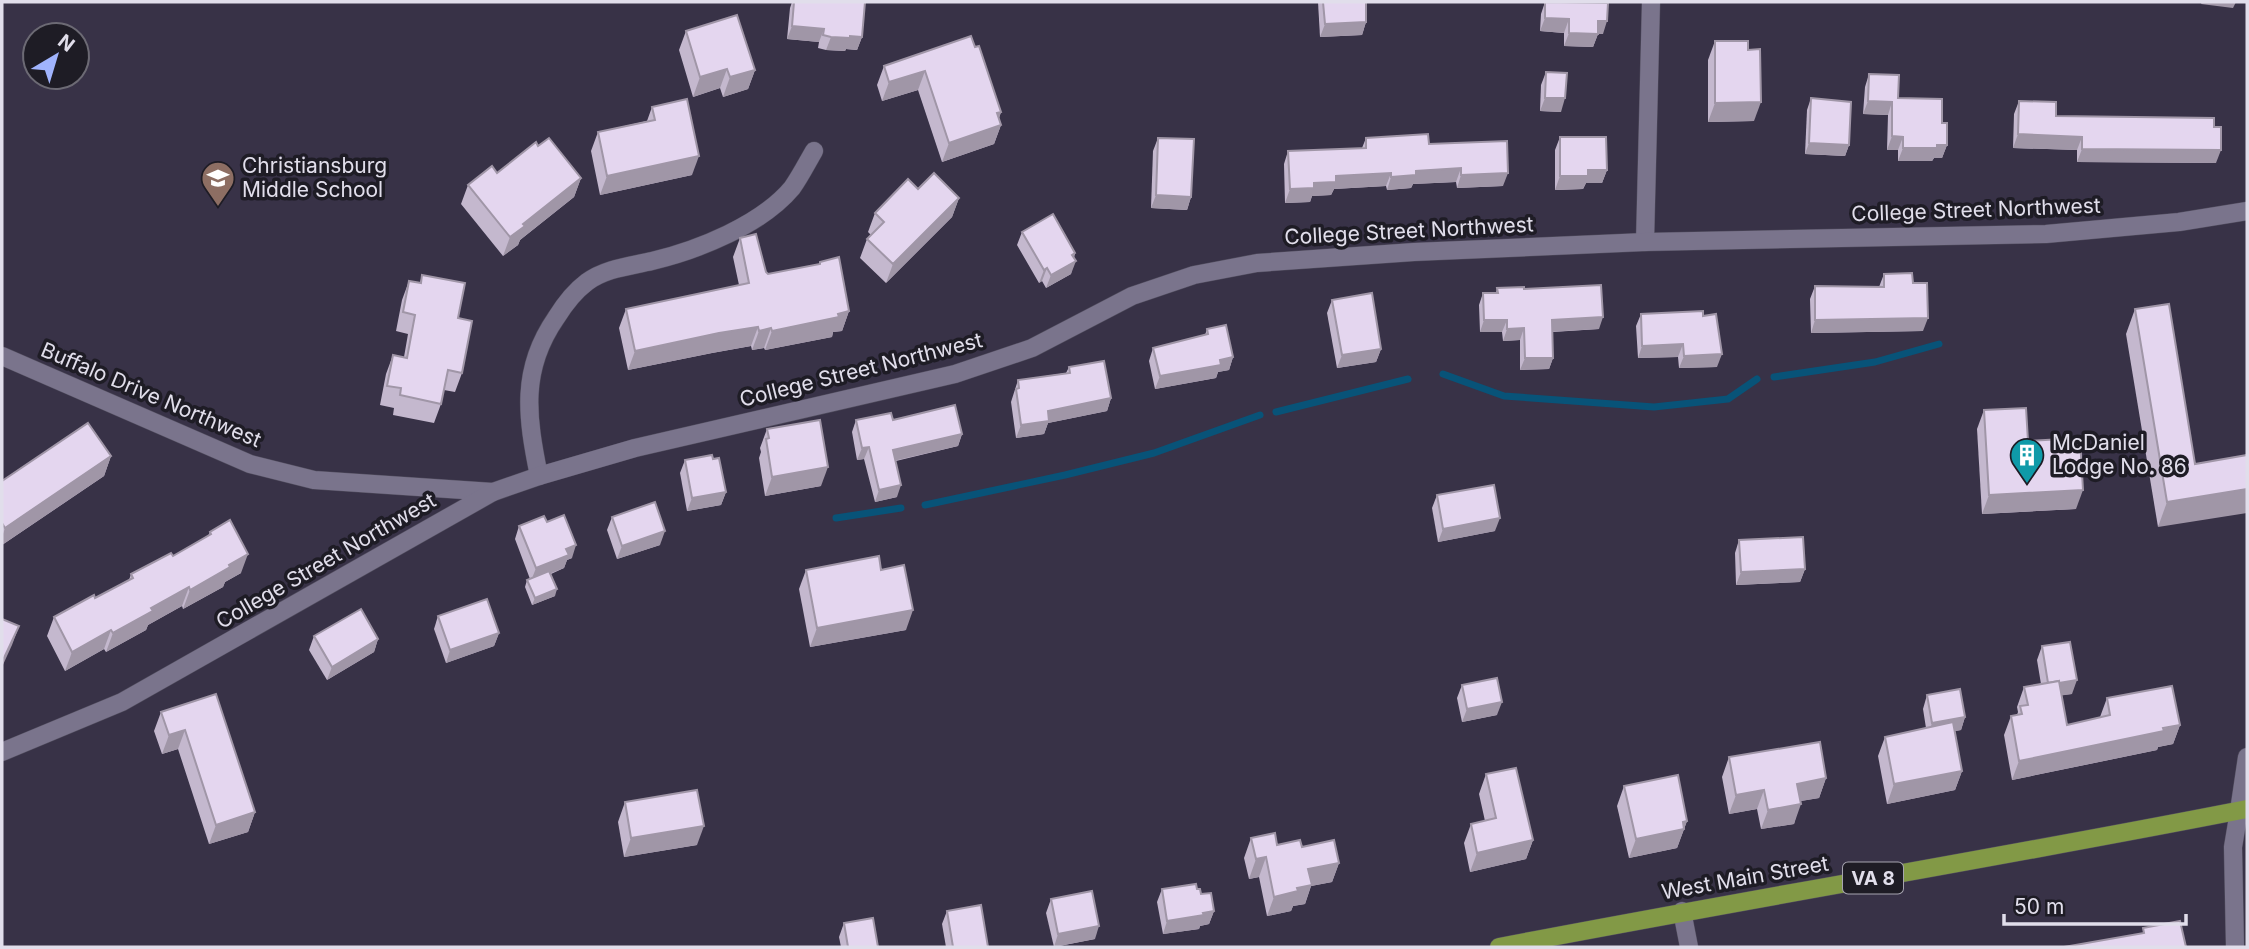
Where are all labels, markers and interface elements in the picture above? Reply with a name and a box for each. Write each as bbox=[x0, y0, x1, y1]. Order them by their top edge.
north arrow bbox=[21, 21, 91, 91]
text: N bbox=[53, 29, 79, 57]
place label: Christiansburg Middle School bbox=[242, 153, 387, 202]
school or university icon: Christiansburg Middle School bbox=[199, 159, 237, 208]
street label: College Street Northwest bbox=[1851, 193, 2101, 226]
street label: College Street Northwest bbox=[1284, 211, 1534, 250]
street label: College Street Northwest bbox=[737, 327, 985, 412]
street label: Buffalo Drive Northwest bbox=[37, 337, 265, 452]
place label: McDaniel Lodge No. 86 bbox=[2052, 430, 2187, 479]
building icon: McDaniel Lodge No. 86 bbox=[2008, 436, 2046, 485]
street label: College Street Northwest bbox=[211, 487, 440, 634]
street label: West Main Street bbox=[1659, 850, 1830, 905]
road number: VA 8 bbox=[1843, 862, 1903, 894]
scale bar bbox=[2004, 883, 2186, 927]
text: 50 m bbox=[2014, 894, 2064, 919]

